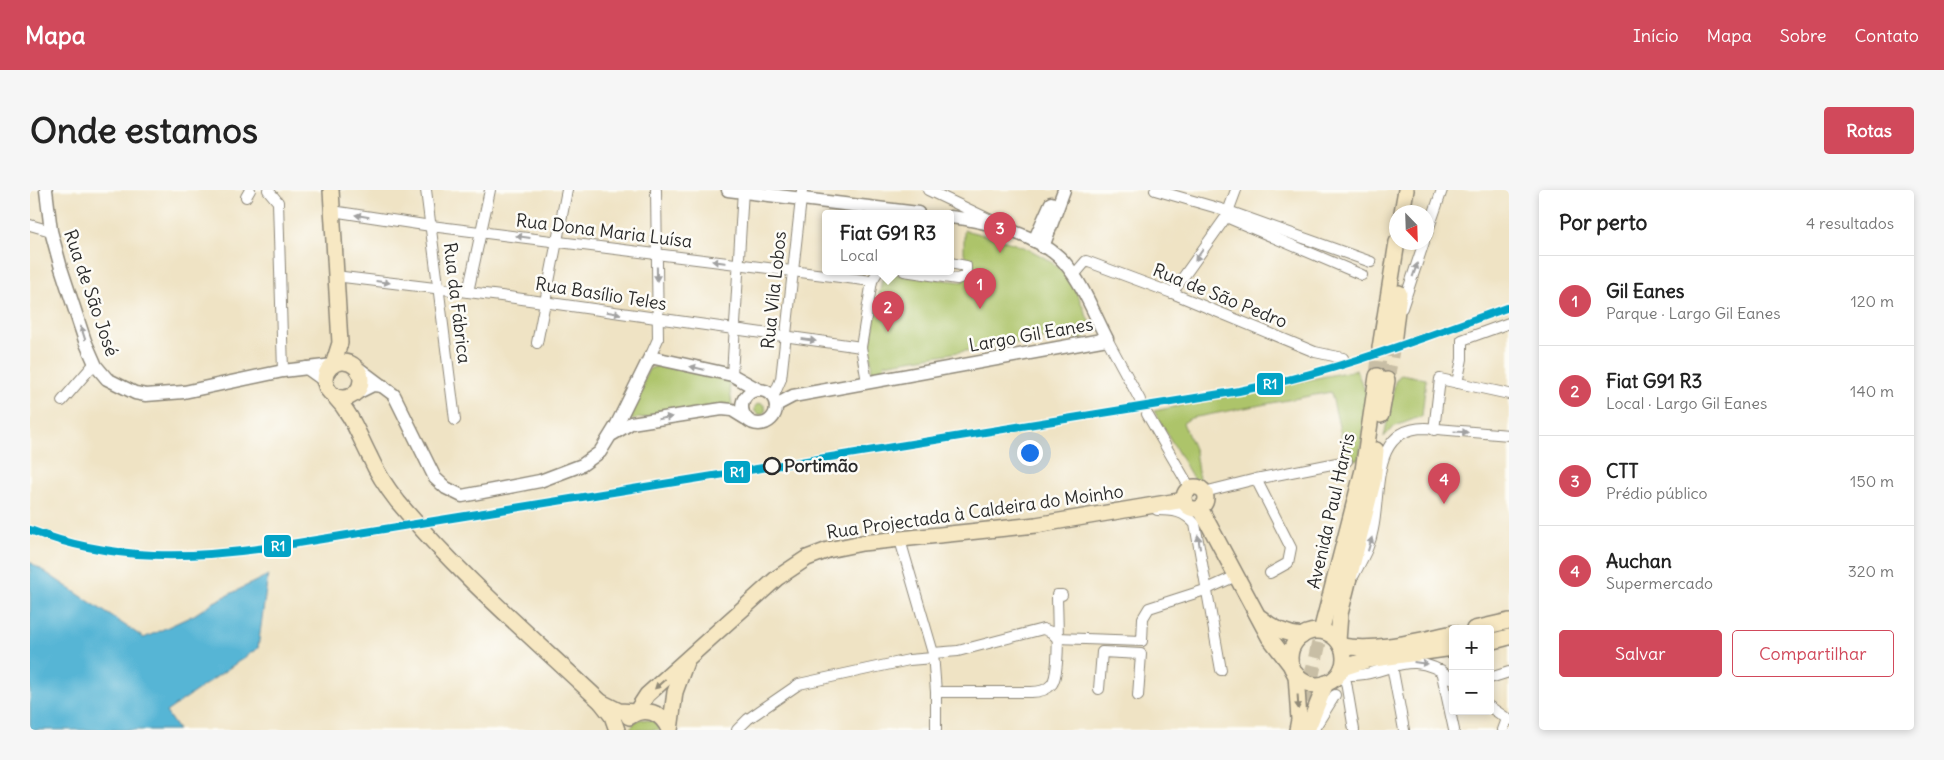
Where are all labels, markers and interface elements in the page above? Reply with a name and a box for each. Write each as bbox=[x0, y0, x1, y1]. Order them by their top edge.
text: Mapa bbox=[25, 20, 85, 50]
text: Início bbox=[1633, 24, 1679, 47]
text: Mapa bbox=[1707, 24, 1752, 47]
text: Sobre bbox=[1780, 24, 1826, 47]
text: Contato bbox=[1854, 24, 1919, 47]
button: Rotas bbox=[1824, 107, 1914, 154]
text: Onde estamos bbox=[30, 108, 258, 152]
north arrow bbox=[1389, 205, 1434, 250]
street label: Rua Dona Maria Luísa bbox=[515, 208, 694, 253]
text: Por perto bbox=[1559, 209, 1647, 236]
popup bbox=[822, 210, 954, 275]
one-way arrow bbox=[354, 211, 370, 219]
pin: 3 bbox=[984, 212, 1016, 253]
text: 4 resultados bbox=[1806, 213, 1894, 233]
text: Fiat G91 R3 bbox=[840, 221, 936, 245]
street label: Rua de São José bbox=[59, 226, 124, 359]
street label: Rua Vila Lobos bbox=[756, 230, 791, 350]
one-way arrow bbox=[515, 233, 531, 241]
street label: Rua da Fábrica bbox=[439, 241, 476, 365]
text: Local bbox=[840, 245, 878, 265]
one-way arrow bbox=[1194, 248, 1204, 262]
one-way arrow bbox=[711, 258, 727, 266]
street label: Rua de São Pedro bbox=[1150, 258, 1291, 333]
one-way arrow bbox=[1411, 262, 1419, 277]
one-way arrow bbox=[653, 266, 661, 282]
pin: 1 bbox=[964, 268, 996, 309]
street label: Rua Basílio Teles bbox=[534, 272, 669, 315]
one-way arrow bbox=[376, 278, 392, 286]
text: Gil Eanes bbox=[1606, 279, 1684, 303]
pin: 2 bbox=[872, 291, 904, 332]
text: 1 bbox=[1572, 291, 1578, 311]
text: 120 m bbox=[1851, 291, 1894, 311]
text: Parque · Largo Gil Eanes bbox=[1606, 303, 1780, 323]
one-way arrow bbox=[606, 309, 622, 317]
street label: Largo Gil Eanes bbox=[967, 312, 1095, 357]
one-way arrow bbox=[78, 325, 86, 340]
one-way arrow bbox=[802, 336, 818, 344]
one-way arrow bbox=[690, 364, 705, 372]
text: Fiat G91 R3 bbox=[1606, 369, 1702, 393]
line badge: R1 bbox=[1256, 372, 1284, 396]
text: R1 bbox=[1263, 375, 1277, 393]
text: 2 bbox=[1571, 381, 1579, 401]
text: 140 m bbox=[1850, 381, 1894, 401]
text: Local · Largo Gil Eanes bbox=[1606, 393, 1767, 413]
one-way arrow bbox=[658, 414, 674, 422]
one-way arrow bbox=[1453, 428, 1469, 436]
street label: Avenida Paul Harris bbox=[1301, 431, 1360, 591]
your location bbox=[1017, 440, 1043, 466]
place label: Portimão bbox=[784, 454, 858, 477]
marker: Portimão bbox=[763, 457, 781, 475]
text: CTT bbox=[1606, 459, 1638, 483]
line badge: R1 bbox=[723, 460, 751, 484]
text: R1 bbox=[730, 463, 744, 481]
pin: 4 bbox=[1428, 463, 1460, 504]
text: 3 bbox=[1570, 471, 1580, 491]
text: 150 m bbox=[1850, 471, 1894, 491]
street label: Rua Projectada à Caldeira do Moinho bbox=[825, 479, 1125, 544]
text: Prédio público bbox=[1606, 483, 1708, 503]
line badge: R1 bbox=[263, 534, 292, 558]
one-way arrow bbox=[1194, 534, 1202, 550]
one-way arrow bbox=[1366, 536, 1374, 551]
text: R1 bbox=[271, 537, 285, 555]
text: Auchan bbox=[1606, 549, 1672, 573]
text: 4 bbox=[1570, 561, 1580, 581]
text: 320 m bbox=[1848, 561, 1894, 581]
text: Supermercado bbox=[1606, 573, 1713, 593]
map controls bbox=[1449, 625, 1494, 715]
button: + bbox=[1449, 625, 1494, 670]
button: Salvar bbox=[1559, 630, 1722, 677]
button: Compartilhar bbox=[1732, 630, 1894, 677]
one-way arrow bbox=[1414, 659, 1430, 667]
button: − bbox=[1449, 670, 1494, 715]
one-way arrow bbox=[654, 678, 666, 690]
one-way arrow bbox=[1295, 694, 1303, 710]

